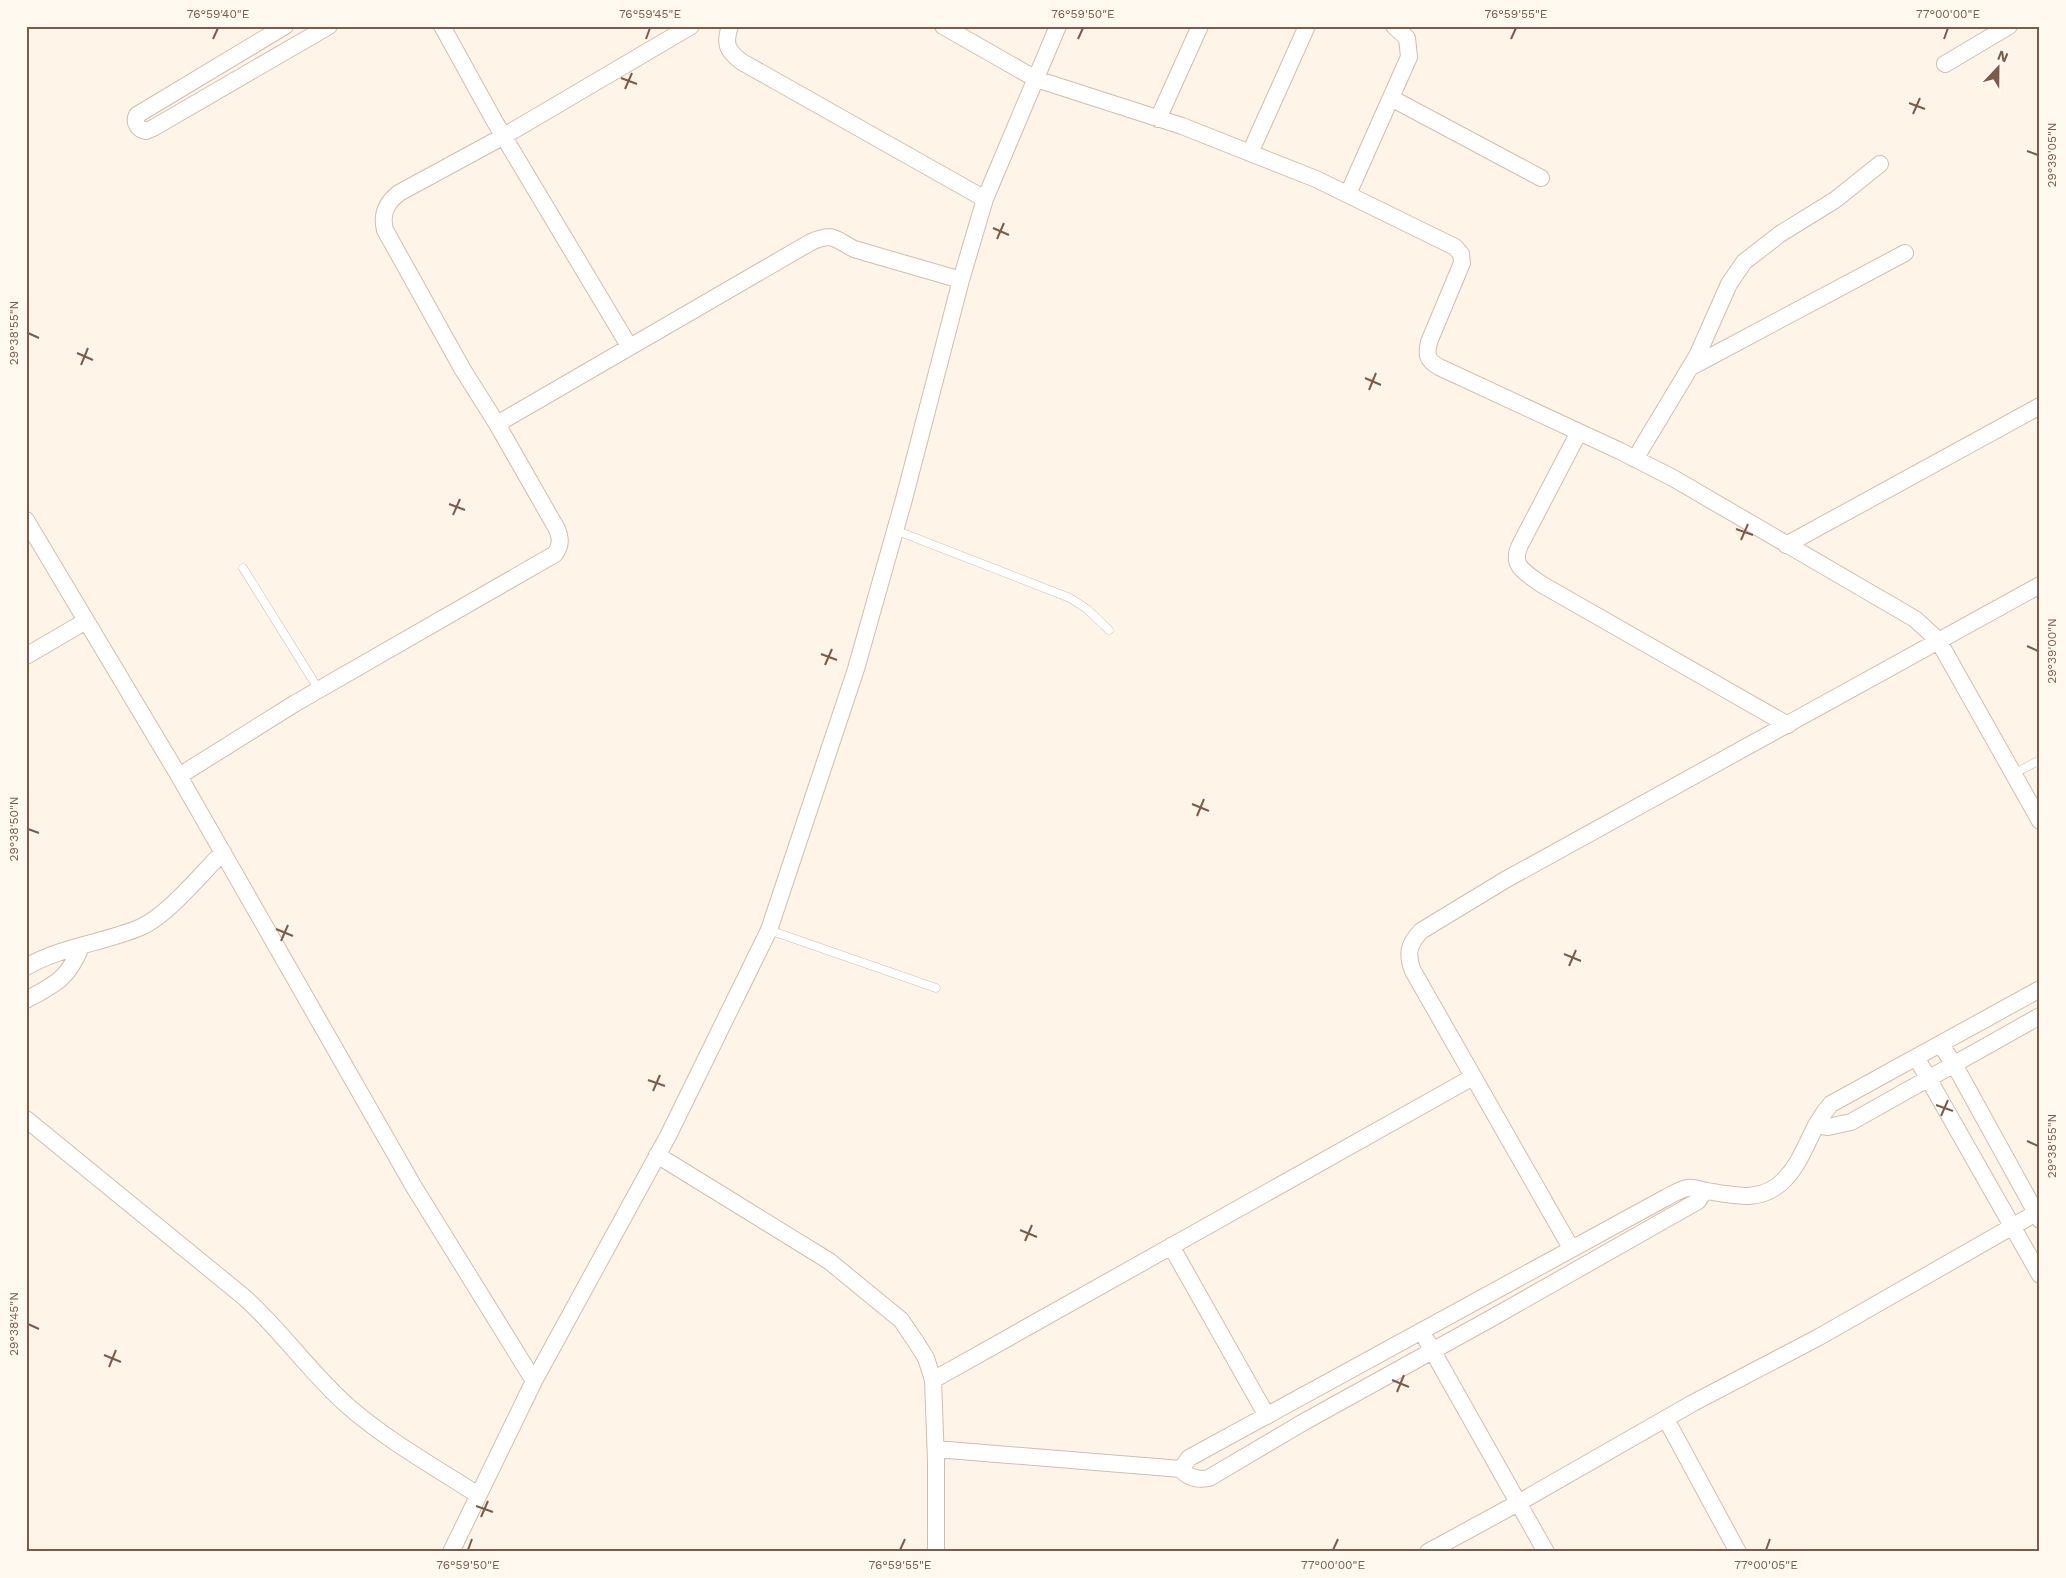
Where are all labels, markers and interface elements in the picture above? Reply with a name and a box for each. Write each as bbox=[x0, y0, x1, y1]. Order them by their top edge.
text: 76°59'40"E bbox=[187, 7, 250, 21]
text: 76°59'45"E bbox=[619, 7, 681, 21]
text: 76°59'50"E bbox=[1051, 7, 1115, 21]
text: 76°59'55"E bbox=[1485, 7, 1548, 21]
text: 77°00'00"E bbox=[1916, 7, 1980, 21]
north arrow bbox=[1974, 42, 2024, 92]
text: N bbox=[1995, 47, 2011, 65]
text: 29°39'05"N bbox=[2045, 122, 2059, 188]
text: 29°38'55"N bbox=[7, 301, 21, 365]
text: 29°39'00"N bbox=[2045, 618, 2059, 684]
text: 29°38'50"N bbox=[7, 796, 21, 862]
text: 29°38'55"N bbox=[2045, 1114, 2059, 1178]
text: 29°38'45"N bbox=[7, 1292, 21, 1356]
text: 76°59'50"E bbox=[436, 1558, 500, 1572]
text: 76°59'55"E bbox=[869, 1558, 932, 1572]
text: 77°00'00"E bbox=[1301, 1558, 1365, 1572]
text: 77°00'05"E bbox=[1734, 1558, 1798, 1572]

